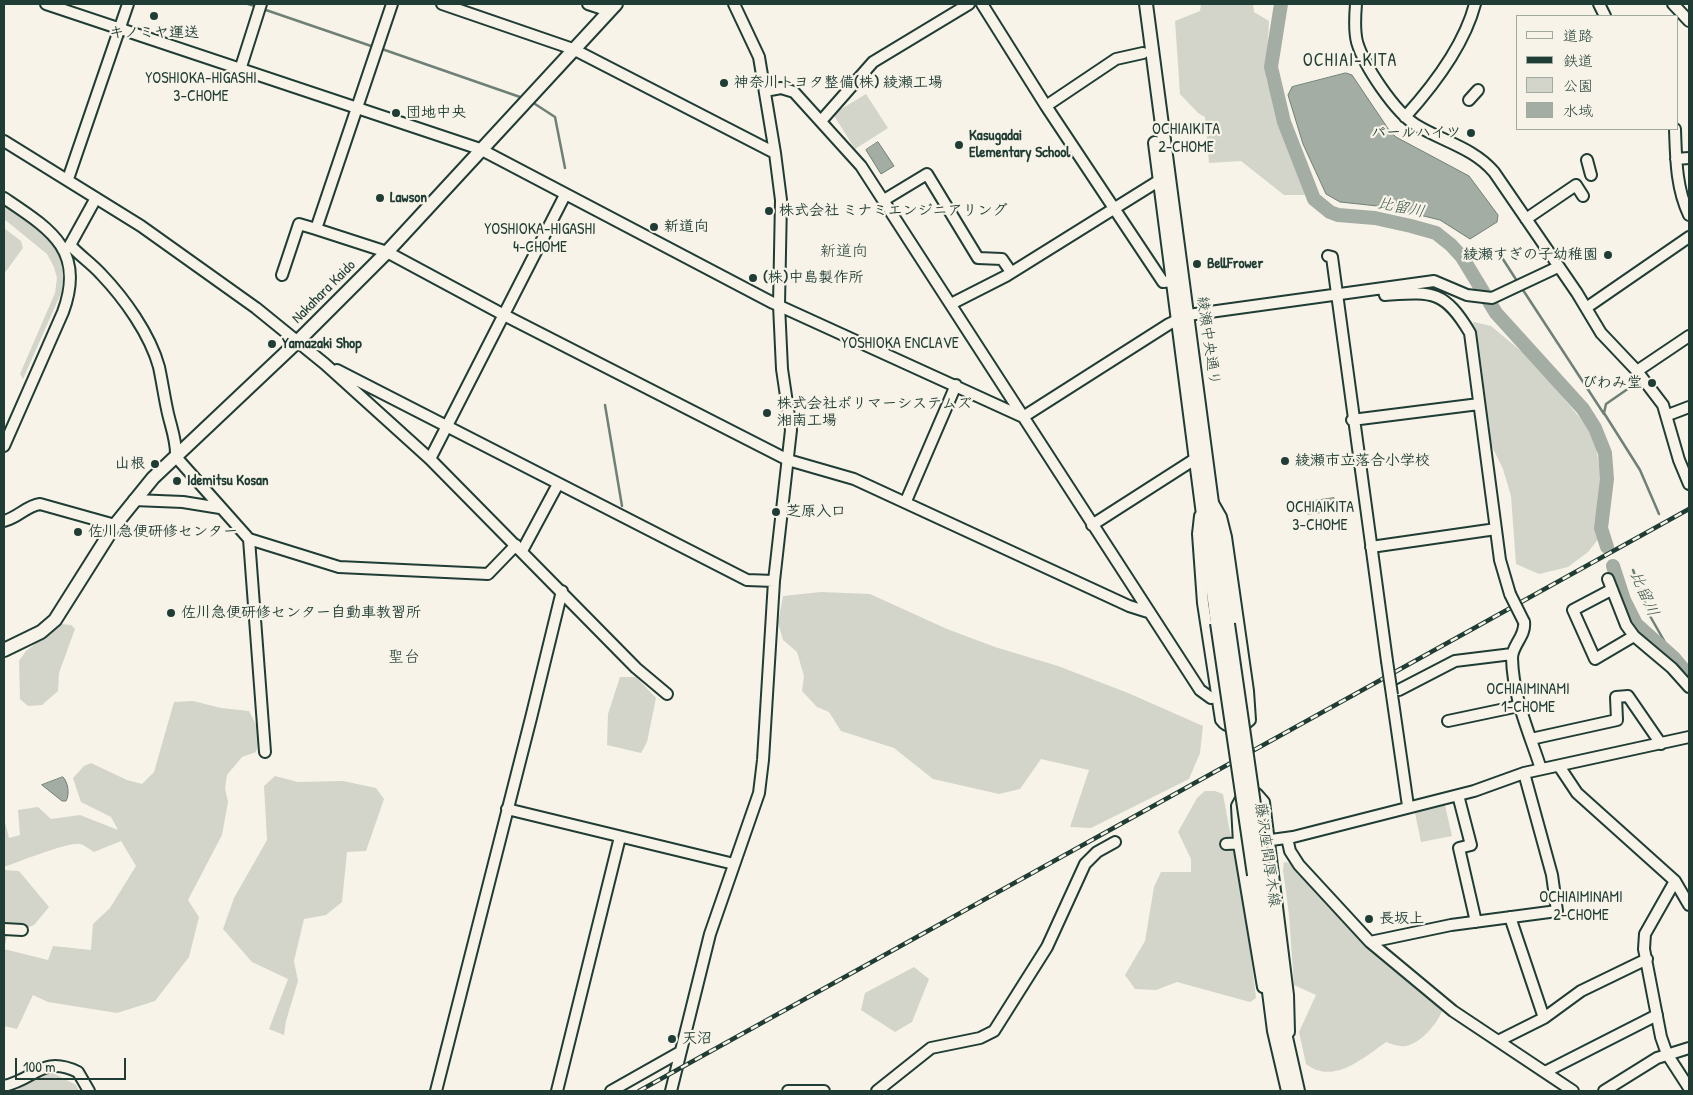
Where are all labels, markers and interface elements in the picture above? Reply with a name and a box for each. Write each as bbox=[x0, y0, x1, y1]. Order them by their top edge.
marker: キノミヤ運送 bbox=[148, 10, 160, 22]
legend bbox=[1516, 15, 1678, 130]
place label: キノミヤ運送 bbox=[109, 24, 199, 42]
text: 道路 bbox=[1563, 25, 1593, 46]
district label: OCHIAI-KITA bbox=[1301, 50, 1399, 72]
text: 鉄道 bbox=[1563, 50, 1593, 71]
district label: YOSHIOKA-HIGASHI 3-CHOME bbox=[135, 69, 267, 107]
place label: 神奈川トヨタ整備(株) 綾瀬工場 bbox=[734, 74, 943, 92]
text: 公園 bbox=[1563, 75, 1593, 96]
marker: 神奈川トヨタ整備(株) 綾瀬工場 bbox=[718, 77, 730, 89]
text: 水域 bbox=[1563, 100, 1593, 121]
place label: 団地中央 bbox=[406, 104, 466, 122]
marker: 団地中央 bbox=[390, 107, 402, 119]
district label: OCHIAIKITA 2-CHOME bbox=[1146, 120, 1226, 158]
place label: パールハイツ bbox=[1371, 124, 1461, 142]
place label: Kasugadai Elementary School bbox=[969, 127, 1070, 162]
marker: パールハイツ bbox=[1465, 127, 1477, 139]
marker: Kasugadai Elementary School bbox=[953, 139, 965, 151]
place label: Lawson bbox=[390, 189, 427, 207]
marker: Lawson bbox=[374, 192, 386, 204]
water label: 比留川 bbox=[1376, 194, 1426, 222]
place label: 株式会社 ミナミエンジニアリング bbox=[779, 202, 1007, 220]
marker: 株式会社 ミナミエンジニアリング bbox=[763, 205, 775, 217]
place label: 新道向 bbox=[664, 218, 709, 236]
district label: YOSHIOKA-HIGASHI 4-CHOME bbox=[474, 220, 606, 258]
marker: 新道向 bbox=[648, 221, 660, 233]
district label: 新道向 bbox=[820, 242, 868, 262]
place label: 綾瀬すぎの子幼稚園 bbox=[1463, 246, 1598, 264]
marker: 綾瀬すぎの子幼稚園 bbox=[1602, 249, 1614, 261]
place label: BellFrower bbox=[1207, 255, 1263, 273]
street label: Nakahara Kaido bbox=[289, 257, 359, 327]
marker: BellFrower bbox=[1191, 258, 1203, 270]
place label: (株)中島製作所 bbox=[763, 269, 863, 287]
marker: (株)中島製作所 bbox=[747, 272, 759, 284]
street label: 綾瀬中央通り bbox=[1193, 295, 1223, 387]
district label: YOSHIOKA ENCLAVE bbox=[831, 334, 969, 354]
place label: Yamazaki Shop bbox=[282, 335, 362, 353]
marker: Yamazaki Shop bbox=[266, 338, 278, 350]
place label: びわみ堂 bbox=[1582, 374, 1642, 392]
marker: びわみ堂 bbox=[1646, 377, 1658, 389]
place label: 株式会社ポリマーシステムズ 湘南工場 bbox=[777, 395, 972, 430]
marker: 株式会社ポリマーシステムズ 湘南工場 bbox=[761, 407, 773, 419]
place label: 綾瀬市立落合小学校 bbox=[1295, 452, 1430, 470]
place label: 山根 bbox=[115, 455, 145, 473]
marker: 綾瀬市立落合小学校 bbox=[1279, 455, 1291, 467]
marker: 山根 bbox=[149, 458, 161, 470]
place label: Idemitsu Kosan bbox=[187, 472, 269, 490]
marker: Idemitsu Kosan bbox=[171, 475, 183, 487]
district label: OCHIAIKITA 3-CHOME bbox=[1280, 498, 1360, 536]
place label: 芝原入口 bbox=[786, 503, 846, 521]
marker: 芝原入口 bbox=[770, 506, 782, 518]
place label: 佐川急便研修センター bbox=[88, 523, 238, 541]
marker: 佐川急便研修センター bbox=[72, 526, 84, 538]
water label: 比留川 bbox=[1625, 568, 1663, 620]
place label: 佐川急便研修センター自動車教習所 bbox=[181, 604, 421, 622]
marker: 佐川急便研修センター自動車教習所 bbox=[165, 607, 177, 619]
district label: 聖台 bbox=[388, 648, 420, 668]
district label: OCHIAIMINAMI 1-CHOME bbox=[1479, 680, 1577, 718]
street label: 藤沢座間厚木線 bbox=[1251, 802, 1283, 908]
district label: OCHIAIMINAMI 2-CHOME bbox=[1532, 888, 1630, 926]
place label: 長坂上 bbox=[1379, 910, 1424, 928]
marker: 長坂上 bbox=[1363, 913, 1375, 925]
place label: 天沼 bbox=[682, 1030, 712, 1048]
marker: 天沼 bbox=[666, 1033, 678, 1045]
scale bar bbox=[18, 1048, 129, 1080]
text: 100 m bbox=[23, 1056, 56, 1077]

